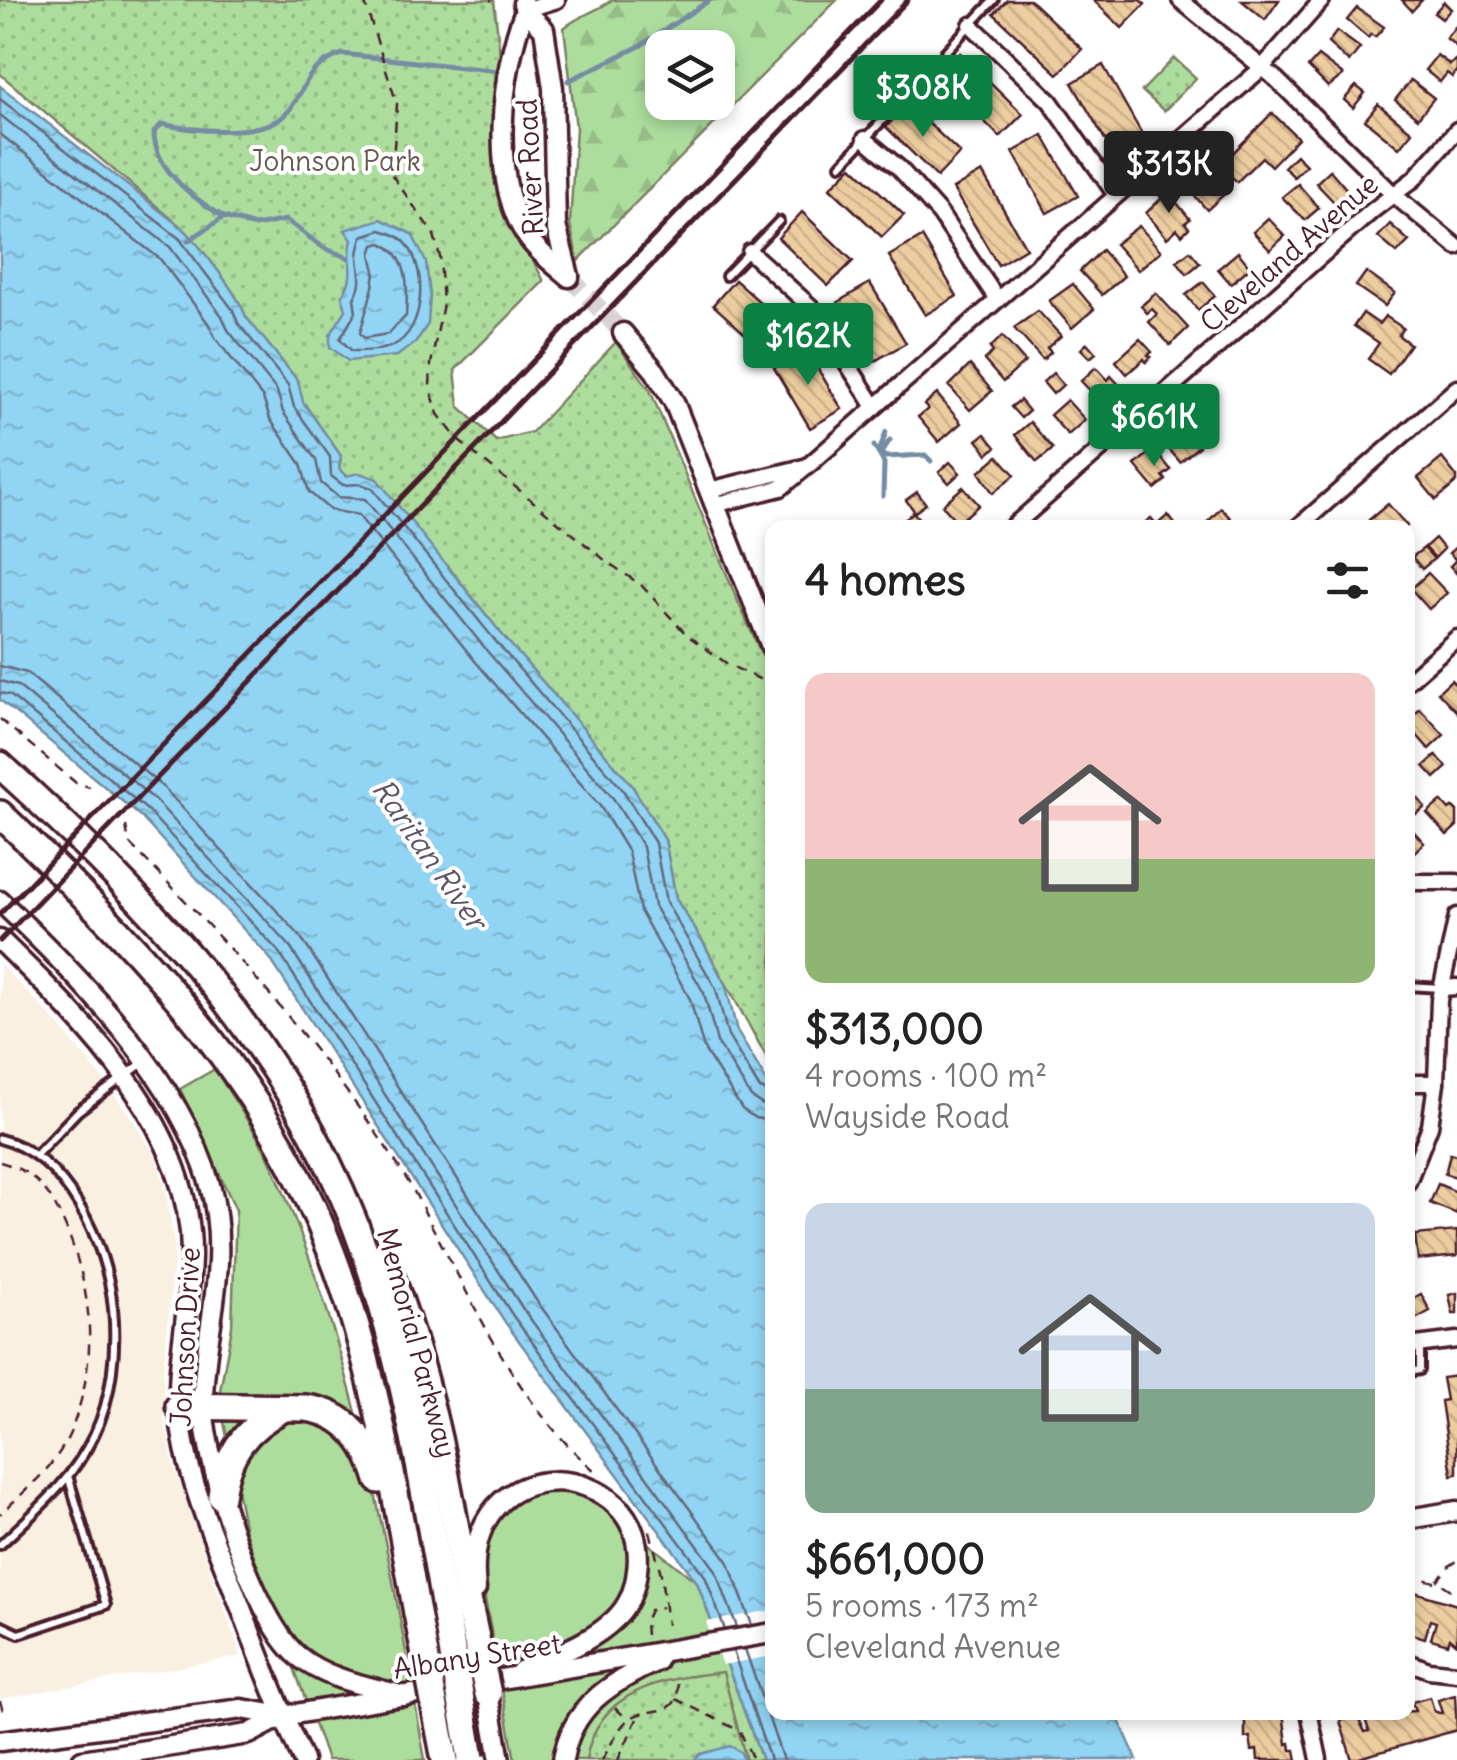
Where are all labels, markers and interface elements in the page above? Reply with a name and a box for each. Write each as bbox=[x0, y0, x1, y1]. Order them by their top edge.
map controls bbox=[645, 30, 735, 120]
button: layers bbox=[645, 30, 735, 120]
pin: $308K bbox=[853, 55, 993, 140]
text: $308K bbox=[875, 67, 971, 108]
street label: River Road bbox=[508, 98, 552, 236]
pin: $313K bbox=[1099, 131, 1239, 216]
park label: Johnson Park bbox=[249, 143, 421, 179]
text: $313K bbox=[1126, 143, 1212, 184]
street label: Cleveland Avenue bbox=[1193, 166, 1385, 340]
pin: $162K bbox=[738, 303, 878, 388]
text: $162K bbox=[765, 315, 851, 356]
pin: $661K bbox=[1084, 384, 1224, 469]
text: $661K bbox=[1110, 396, 1198, 437]
icon: filters bbox=[1320, 553, 1375, 608]
text: 4 homes bbox=[805, 554, 966, 606]
icon: home bbox=[1000, 738, 1180, 918]
water label: Raritan River bbox=[364, 771, 498, 940]
text: $313,000 bbox=[805, 1003, 984, 1055]
text: 4 rooms · 100 m² bbox=[805, 1055, 1047, 1096]
text: Wayside Road bbox=[805, 1096, 1010, 1137]
street label: Memorial Parkway bbox=[369, 1224, 465, 1462]
street label: Johnson Drive bbox=[162, 1246, 208, 1428]
icon: home bbox=[1000, 1268, 1180, 1448]
text: $661,000 bbox=[805, 1533, 985, 1585]
text: 5 rooms · 173 m² bbox=[805, 1585, 1039, 1626]
street label: Albany Street bbox=[391, 1625, 563, 1687]
text: Cleveland Avenue bbox=[805, 1626, 1061, 1667]

